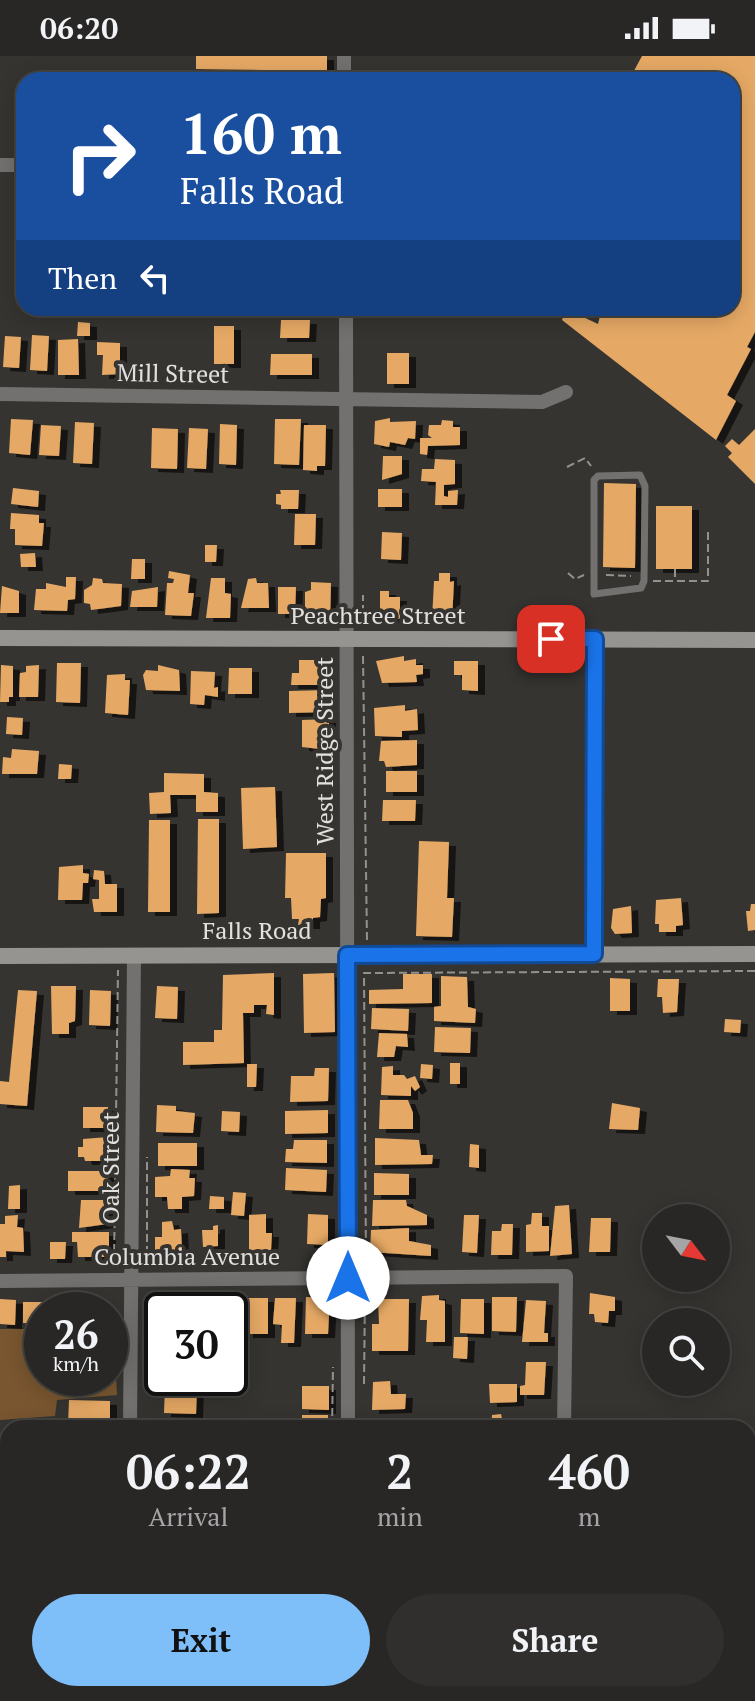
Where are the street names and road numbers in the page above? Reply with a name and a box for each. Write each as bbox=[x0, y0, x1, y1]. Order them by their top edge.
street label: Mill Street bbox=[117, 356, 230, 390]
street label: Peachtree Street bbox=[290, 599, 466, 631]
street label: West Ridge Street bbox=[308, 657, 340, 845]
street label: Falls Road bbox=[202, 914, 312, 946]
street label: Oak Street bbox=[94, 1112, 126, 1224]
street label: Columbia Avenue bbox=[94, 1240, 280, 1272]

